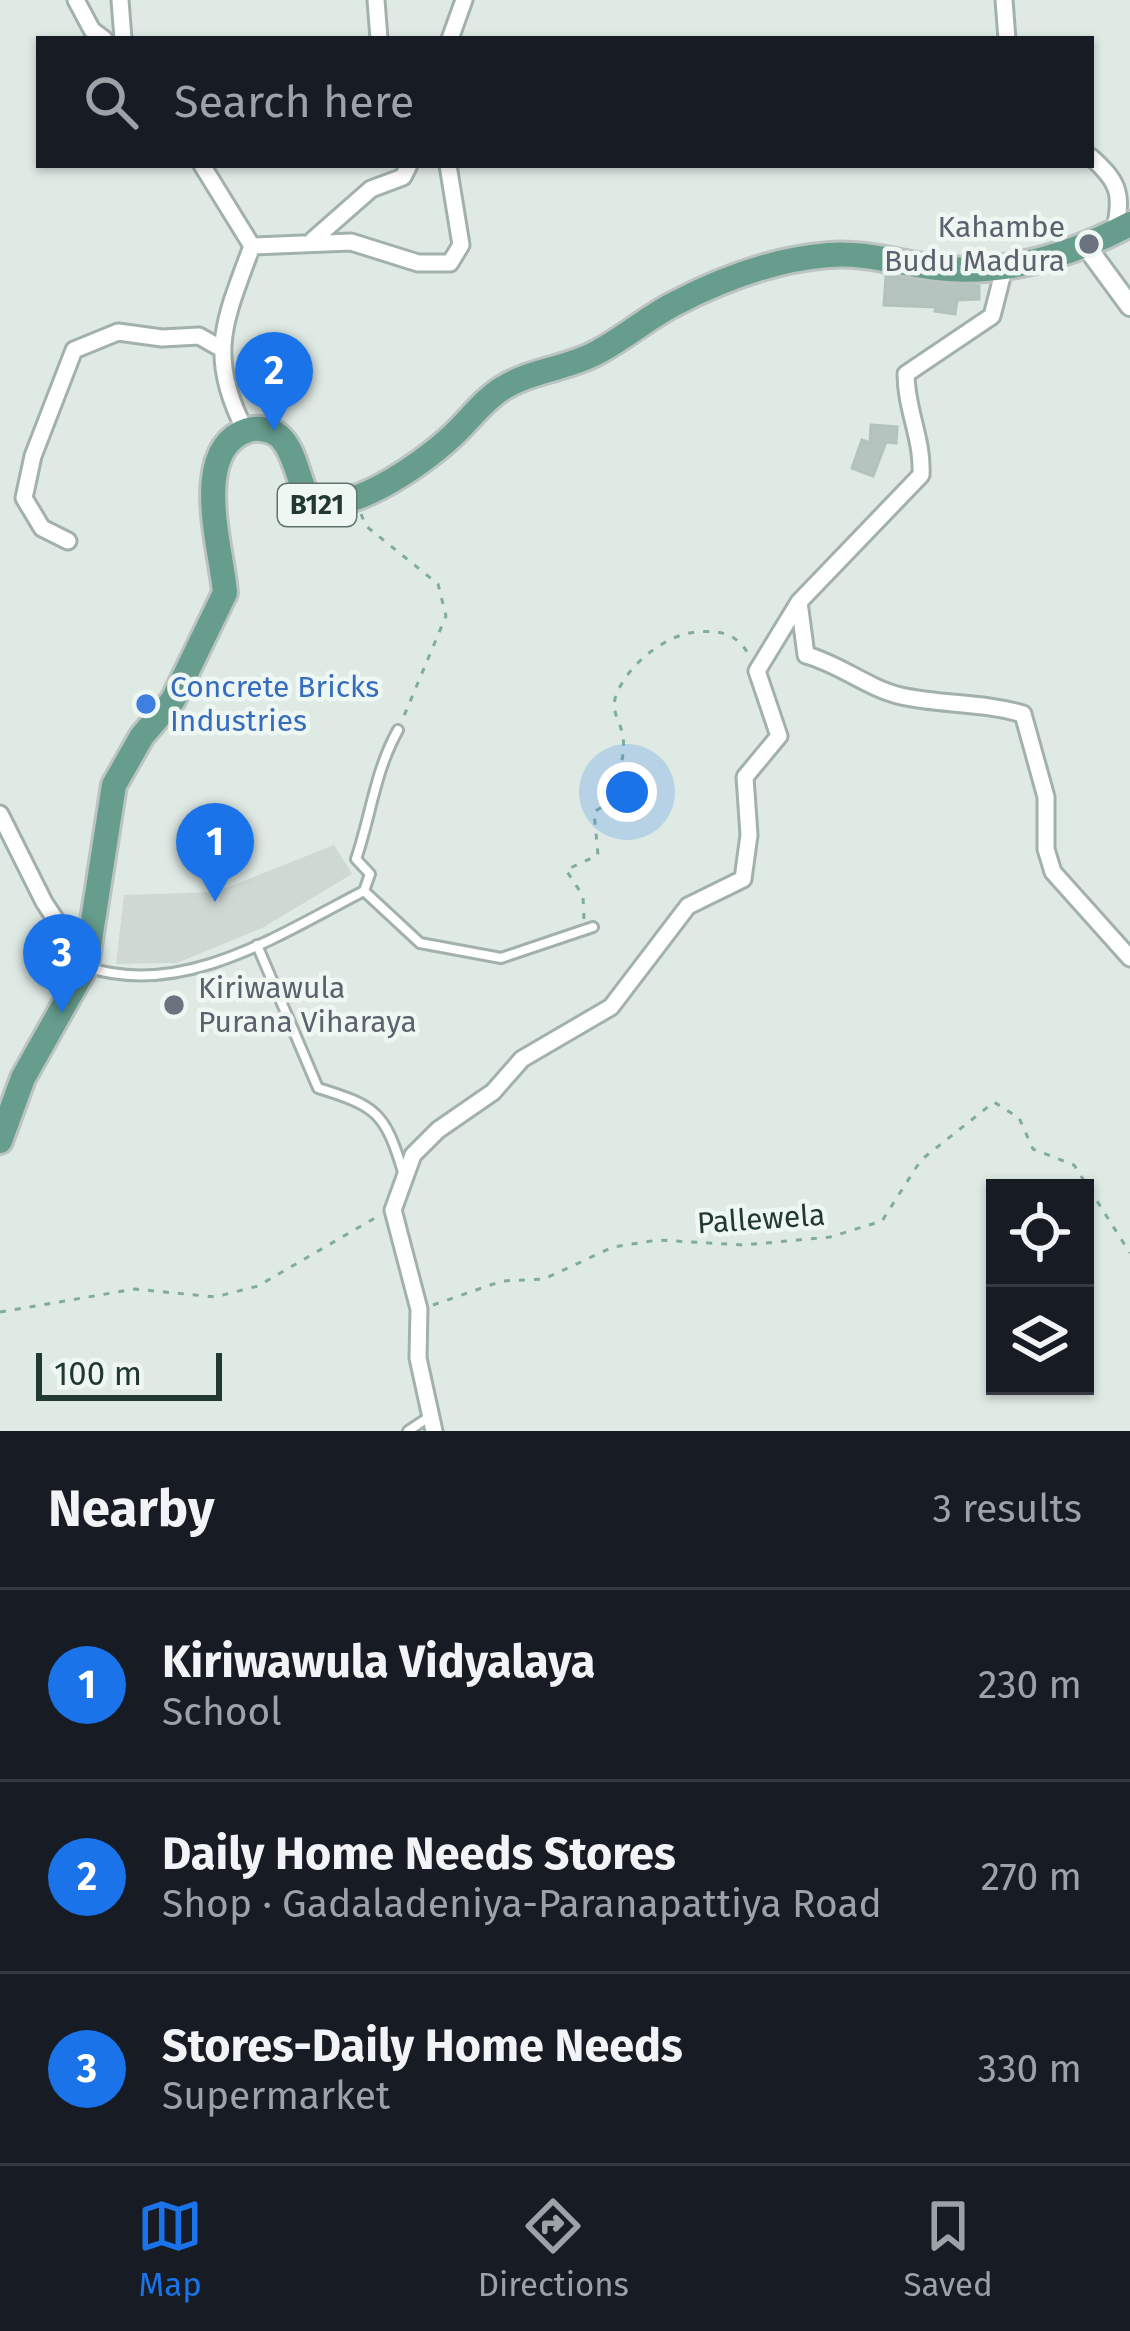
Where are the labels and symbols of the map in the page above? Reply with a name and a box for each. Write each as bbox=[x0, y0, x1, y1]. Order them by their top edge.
place label: Kahambe Budu Madura bbox=[884, 209, 1065, 279]
marker: Kahambe Budu Madura bbox=[1076, 231, 1102, 257]
pin: 2 bbox=[235, 332, 313, 431]
road number: B121 bbox=[278, 484, 356, 526]
place label: Concrete Bricks Industries bbox=[170, 669, 379, 739]
marker: Concrete Bricks Industries bbox=[133, 691, 159, 717]
your location bbox=[597, 762, 657, 822]
pin: 1 bbox=[176, 803, 254, 902]
pin: 3 bbox=[23, 914, 101, 1013]
place label: Kiriwawula Purana Viharaya bbox=[198, 970, 417, 1040]
marker: Kiriwawula Purana Viharaya bbox=[161, 992, 187, 1018]
street label: Pallewela bbox=[696, 1197, 826, 1241]
scale bar bbox=[36, 1347, 222, 1400]

